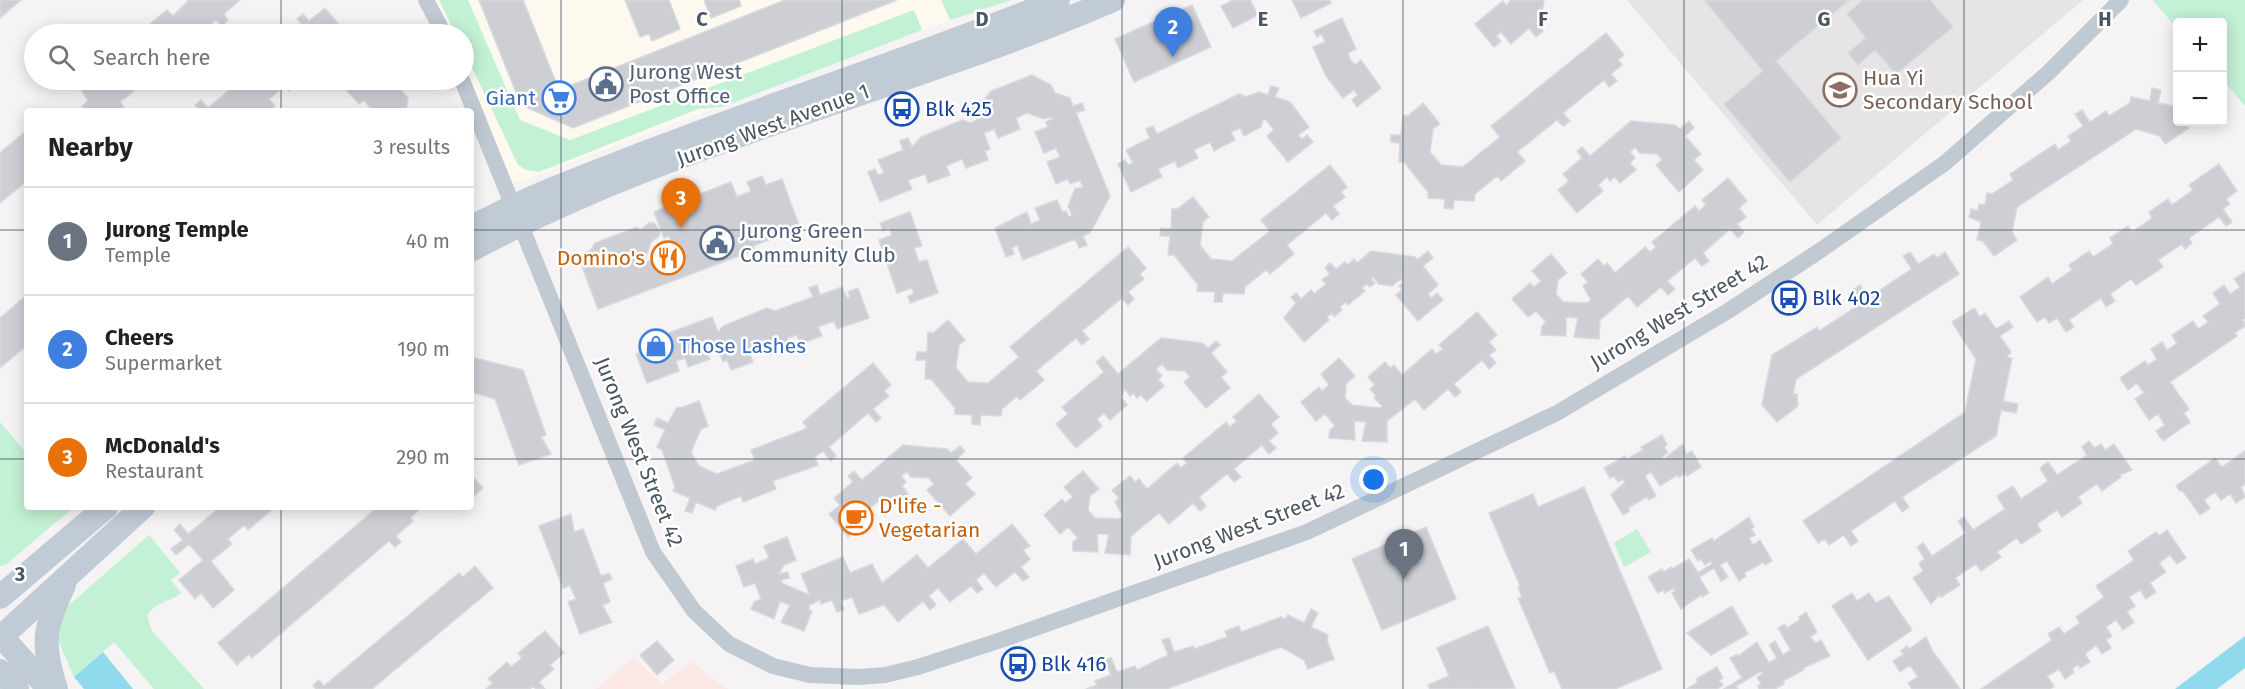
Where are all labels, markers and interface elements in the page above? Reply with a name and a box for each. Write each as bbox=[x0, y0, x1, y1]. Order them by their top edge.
text: C bbox=[696, 7, 708, 31]
text: D bbox=[975, 7, 989, 31]
text: E bbox=[1258, 7, 1268, 31]
text: F bbox=[1538, 7, 1548, 31]
text: G bbox=[1818, 7, 1830, 31]
text: H bbox=[2098, 7, 2112, 31]
pin: 2 bbox=[1154, 8, 1192, 57]
map controls bbox=[2173, 18, 2227, 126]
button: + bbox=[2173, 18, 2227, 72]
search box bbox=[24, 24, 474, 90]
icon: search bbox=[45, 41, 78, 74]
text: Search here bbox=[93, 44, 211, 71]
place label: Jurong West Post Office bbox=[629, 59, 743, 109]
place label: Hua Yi Secondary School bbox=[1863, 65, 2033, 115]
public building icon: Jurong West Post Office bbox=[588, 66, 624, 102]
school or university icon: Hua Yi Secondary School bbox=[1822, 72, 1858, 108]
button: − bbox=[2173, 72, 2227, 126]
street label: Jurong West Avenue 1 bbox=[673, 78, 873, 172]
supermarket icon: Giant bbox=[541, 80, 577, 116]
place label: Giant bbox=[486, 85, 536, 111]
bus stop icon: Blk 425 bbox=[884, 91, 920, 127]
place label: Blk 425 bbox=[925, 96, 992, 122]
text: Nearby bbox=[48, 132, 133, 163]
text: 3 results bbox=[373, 135, 450, 159]
pin: 3 bbox=[662, 178, 700, 228]
text: Jurong Temple bbox=[105, 216, 249, 243]
place label: Jurong Green Community Club bbox=[740, 218, 896, 268]
public building icon: Jurong Green Community Club bbox=[699, 225, 735, 261]
text: 1 bbox=[63, 229, 72, 253]
text: 40 m bbox=[406, 229, 450, 253]
restaurant icon: Domino's bbox=[650, 240, 686, 276]
text: Temple bbox=[105, 243, 171, 267]
place label: Domino's bbox=[557, 245, 645, 271]
street label: Jurong West Street 42 bbox=[1586, 249, 1772, 375]
bus stop icon: Blk 402 bbox=[1771, 280, 1807, 316]
place label: Blk 402 bbox=[1812, 285, 1880, 311]
text: Cheers bbox=[105, 324, 174, 351]
shop icon: Those Lashes bbox=[638, 328, 674, 364]
place label: Those Lashes bbox=[679, 333, 806, 359]
text: 2 bbox=[62, 337, 73, 361]
text: 190 m bbox=[397, 337, 450, 361]
text: Supermarket bbox=[105, 351, 222, 375]
street label: Jurong West Street 42 bbox=[589, 353, 689, 551]
text: McDonald's bbox=[105, 432, 220, 459]
text: 3 bbox=[62, 445, 73, 469]
text: 290 m bbox=[396, 445, 450, 469]
text: Restaurant bbox=[105, 459, 203, 483]
your location bbox=[1359, 465, 1388, 494]
street label: Jurong West Street 42 bbox=[1150, 478, 1348, 574]
place label: D'life - Vegetarian bbox=[879, 493, 980, 543]
cafe icon: D'life - Vegetarian bbox=[838, 500, 874, 536]
pin: 1 bbox=[1384, 530, 1424, 579]
text: 3 bbox=[14, 562, 25, 586]
bus stop icon: Blk 416 bbox=[1000, 646, 1036, 682]
place label: Blk 416 bbox=[1041, 651, 1106, 677]

